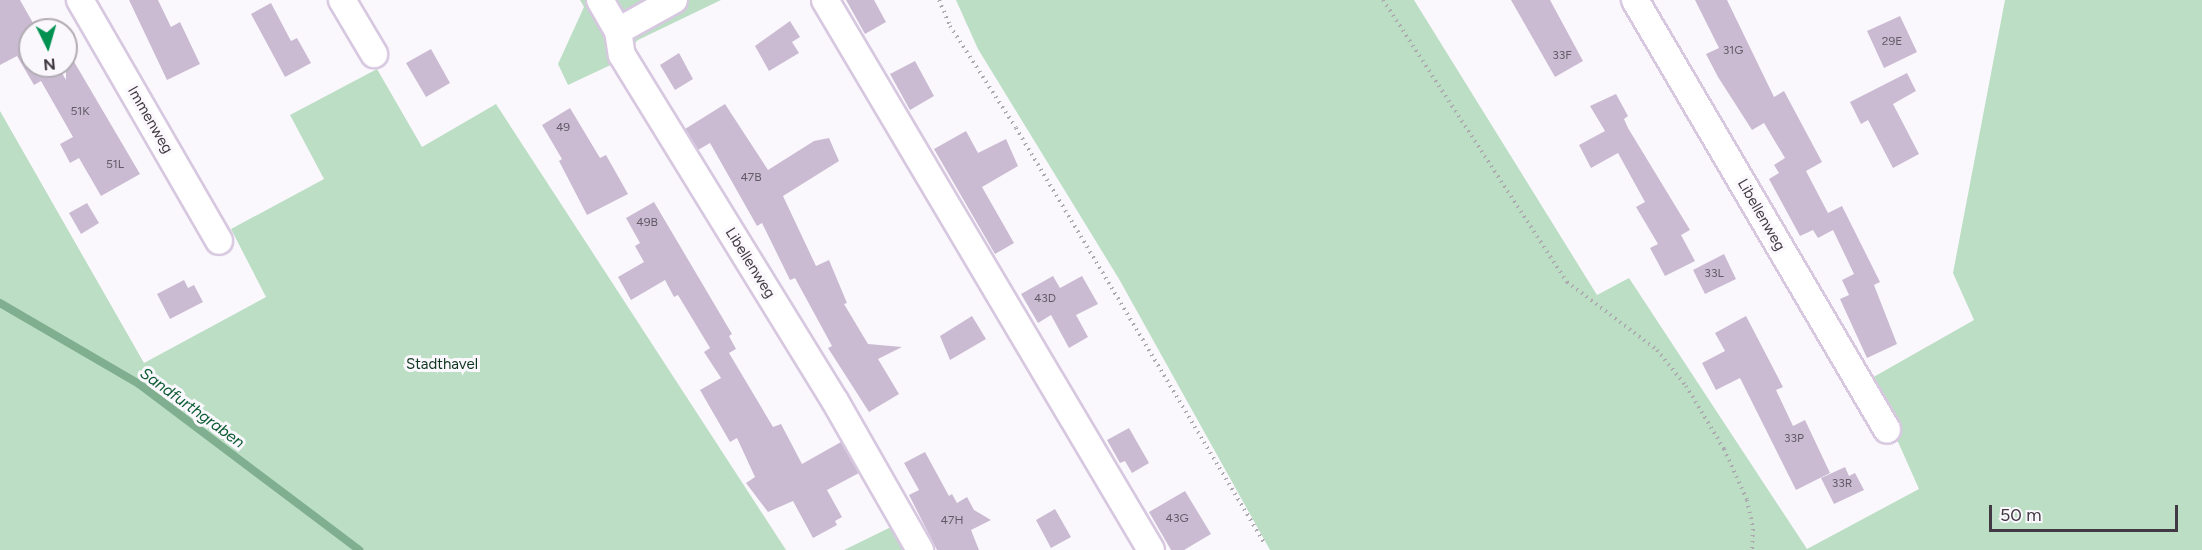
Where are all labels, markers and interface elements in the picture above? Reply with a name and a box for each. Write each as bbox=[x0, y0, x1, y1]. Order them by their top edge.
north arrow bbox=[18, 18, 78, 78]
house number: 29E bbox=[1882, 35, 1902, 49]
house number: 31G bbox=[1723, 44, 1743, 58]
house number: 33F bbox=[1552, 49, 1572, 63]
text: N bbox=[42, 54, 56, 74]
street label: Immenweg bbox=[124, 83, 176, 157]
house number: 51K bbox=[70, 105, 90, 119]
house number: 49 bbox=[556, 121, 570, 135]
house number: 51L bbox=[106, 158, 124, 172]
house number: 47B bbox=[740, 171, 762, 185]
street label: Libellenweg bbox=[1733, 176, 1789, 254]
house number: 49B bbox=[636, 216, 658, 230]
street label: Libellenweg bbox=[721, 224, 779, 302]
house number: 33L bbox=[1704, 267, 1724, 281]
house number: 43D bbox=[1034, 292, 1056, 306]
park label: Stadthavel bbox=[406, 356, 478, 374]
water label: Sandfurthgraben bbox=[136, 364, 248, 452]
house number: 33P bbox=[1784, 432, 1804, 446]
house number: 33R bbox=[1832, 477, 1852, 491]
scale bar bbox=[1992, 493, 2181, 531]
text: 50 m bbox=[2000, 504, 2042, 526]
house number: 43G bbox=[1165, 512, 1189, 526]
house number: 47H bbox=[941, 514, 963, 528]

